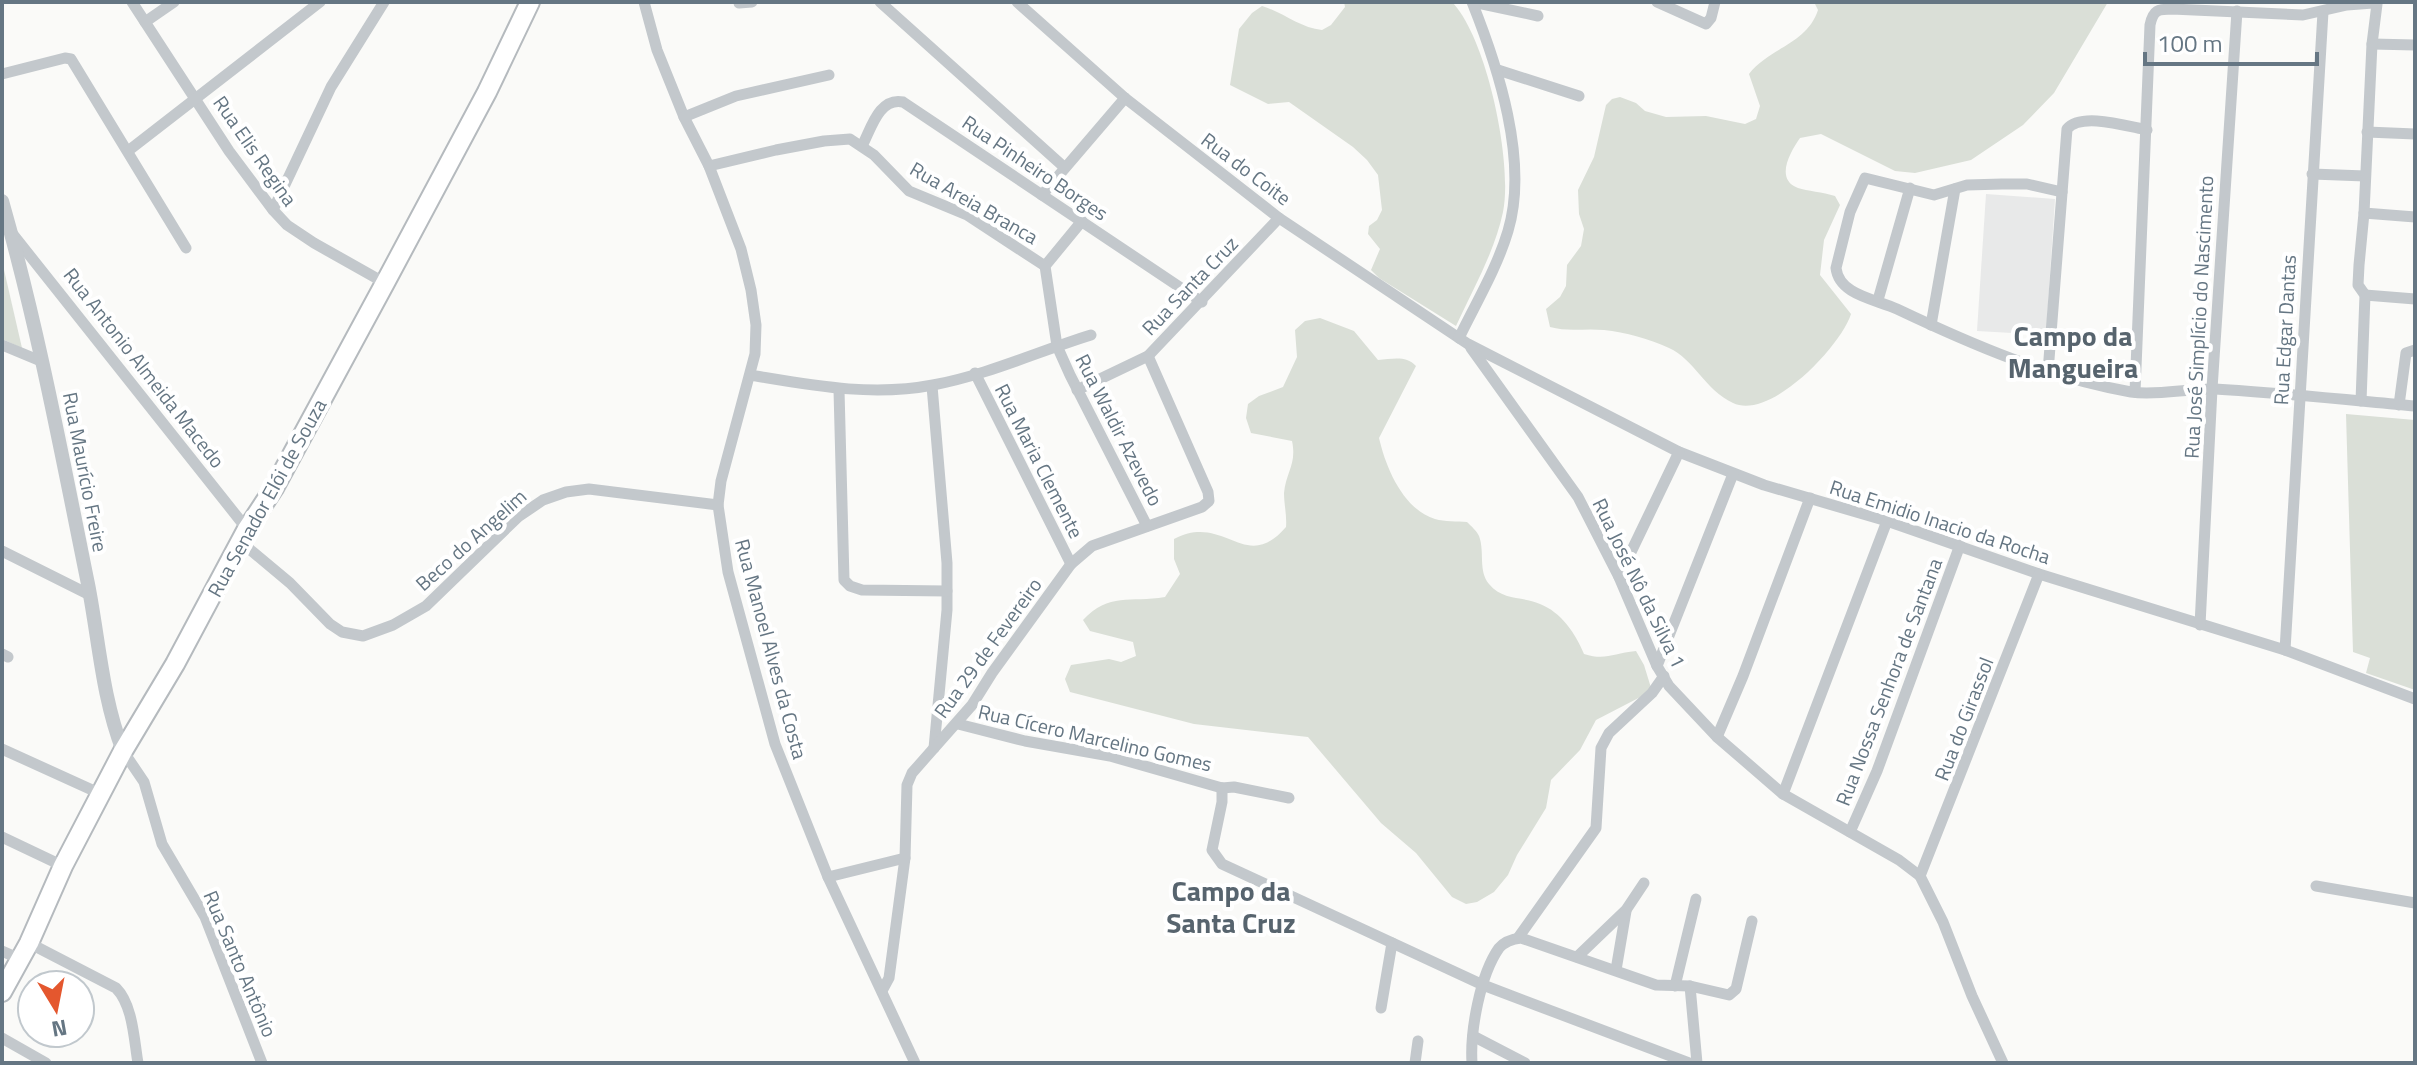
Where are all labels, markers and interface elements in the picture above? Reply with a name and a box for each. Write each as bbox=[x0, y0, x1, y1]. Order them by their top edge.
scale bar bbox=[2145, 16, 2317, 66]
text: 100 m bbox=[2157, 25, 2223, 61]
street label: Rua Elis Regina bbox=[206, 89, 305, 212]
street label: Rua Pinheiro Borges bbox=[956, 107, 1115, 228]
street label: Rua do Coite bbox=[1195, 124, 1298, 213]
street label: Rua Areia Branca bbox=[904, 153, 1044, 252]
street label: Rua José Simplício do Nascimento bbox=[2176, 175, 2221, 459]
street label: Rua Santa Cruz bbox=[1134, 229, 1245, 342]
street label: Rua Edgar Dantas bbox=[2265, 254, 2304, 406]
street label: Rua Antonio Almeida Macedo bbox=[56, 261, 233, 475]
district label: Campo da Mangueira bbox=[2008, 314, 2138, 389]
street label: Rua Waldir Azevedo bbox=[1068, 348, 1171, 511]
street label: Rua Maria Clemente bbox=[987, 378, 1092, 544]
street label: Rua Maurício Freire bbox=[55, 389, 116, 554]
street label: Rua Senador Elói de Souza bbox=[199, 393, 334, 603]
street label: Rua Emidio Inacio da Rocha bbox=[1826, 471, 2054, 572]
street label: Beco do Angelim bbox=[408, 481, 533, 598]
street label: Rua José Nô da Silva 1 bbox=[1585, 493, 1694, 673]
street label: Rua Manoel Alves da Costa bbox=[727, 535, 816, 762]
street label: Rua Nossa Senhora de Santana bbox=[1827, 553, 1950, 810]
street label: Rua 29 de Fevereiro bbox=[926, 571, 1049, 724]
street label: Rua do Girassol bbox=[1926, 652, 2001, 785]
street label: Rua Cícero Marcelino Gomes bbox=[975, 696, 1215, 779]
district label: Campo da Santa Cruz bbox=[1166, 869, 1296, 944]
street label: Rua Santo Antônio bbox=[196, 886, 285, 1042]
north arrow bbox=[16, 969, 96, 1049]
text: N bbox=[49, 1011, 70, 1047]

